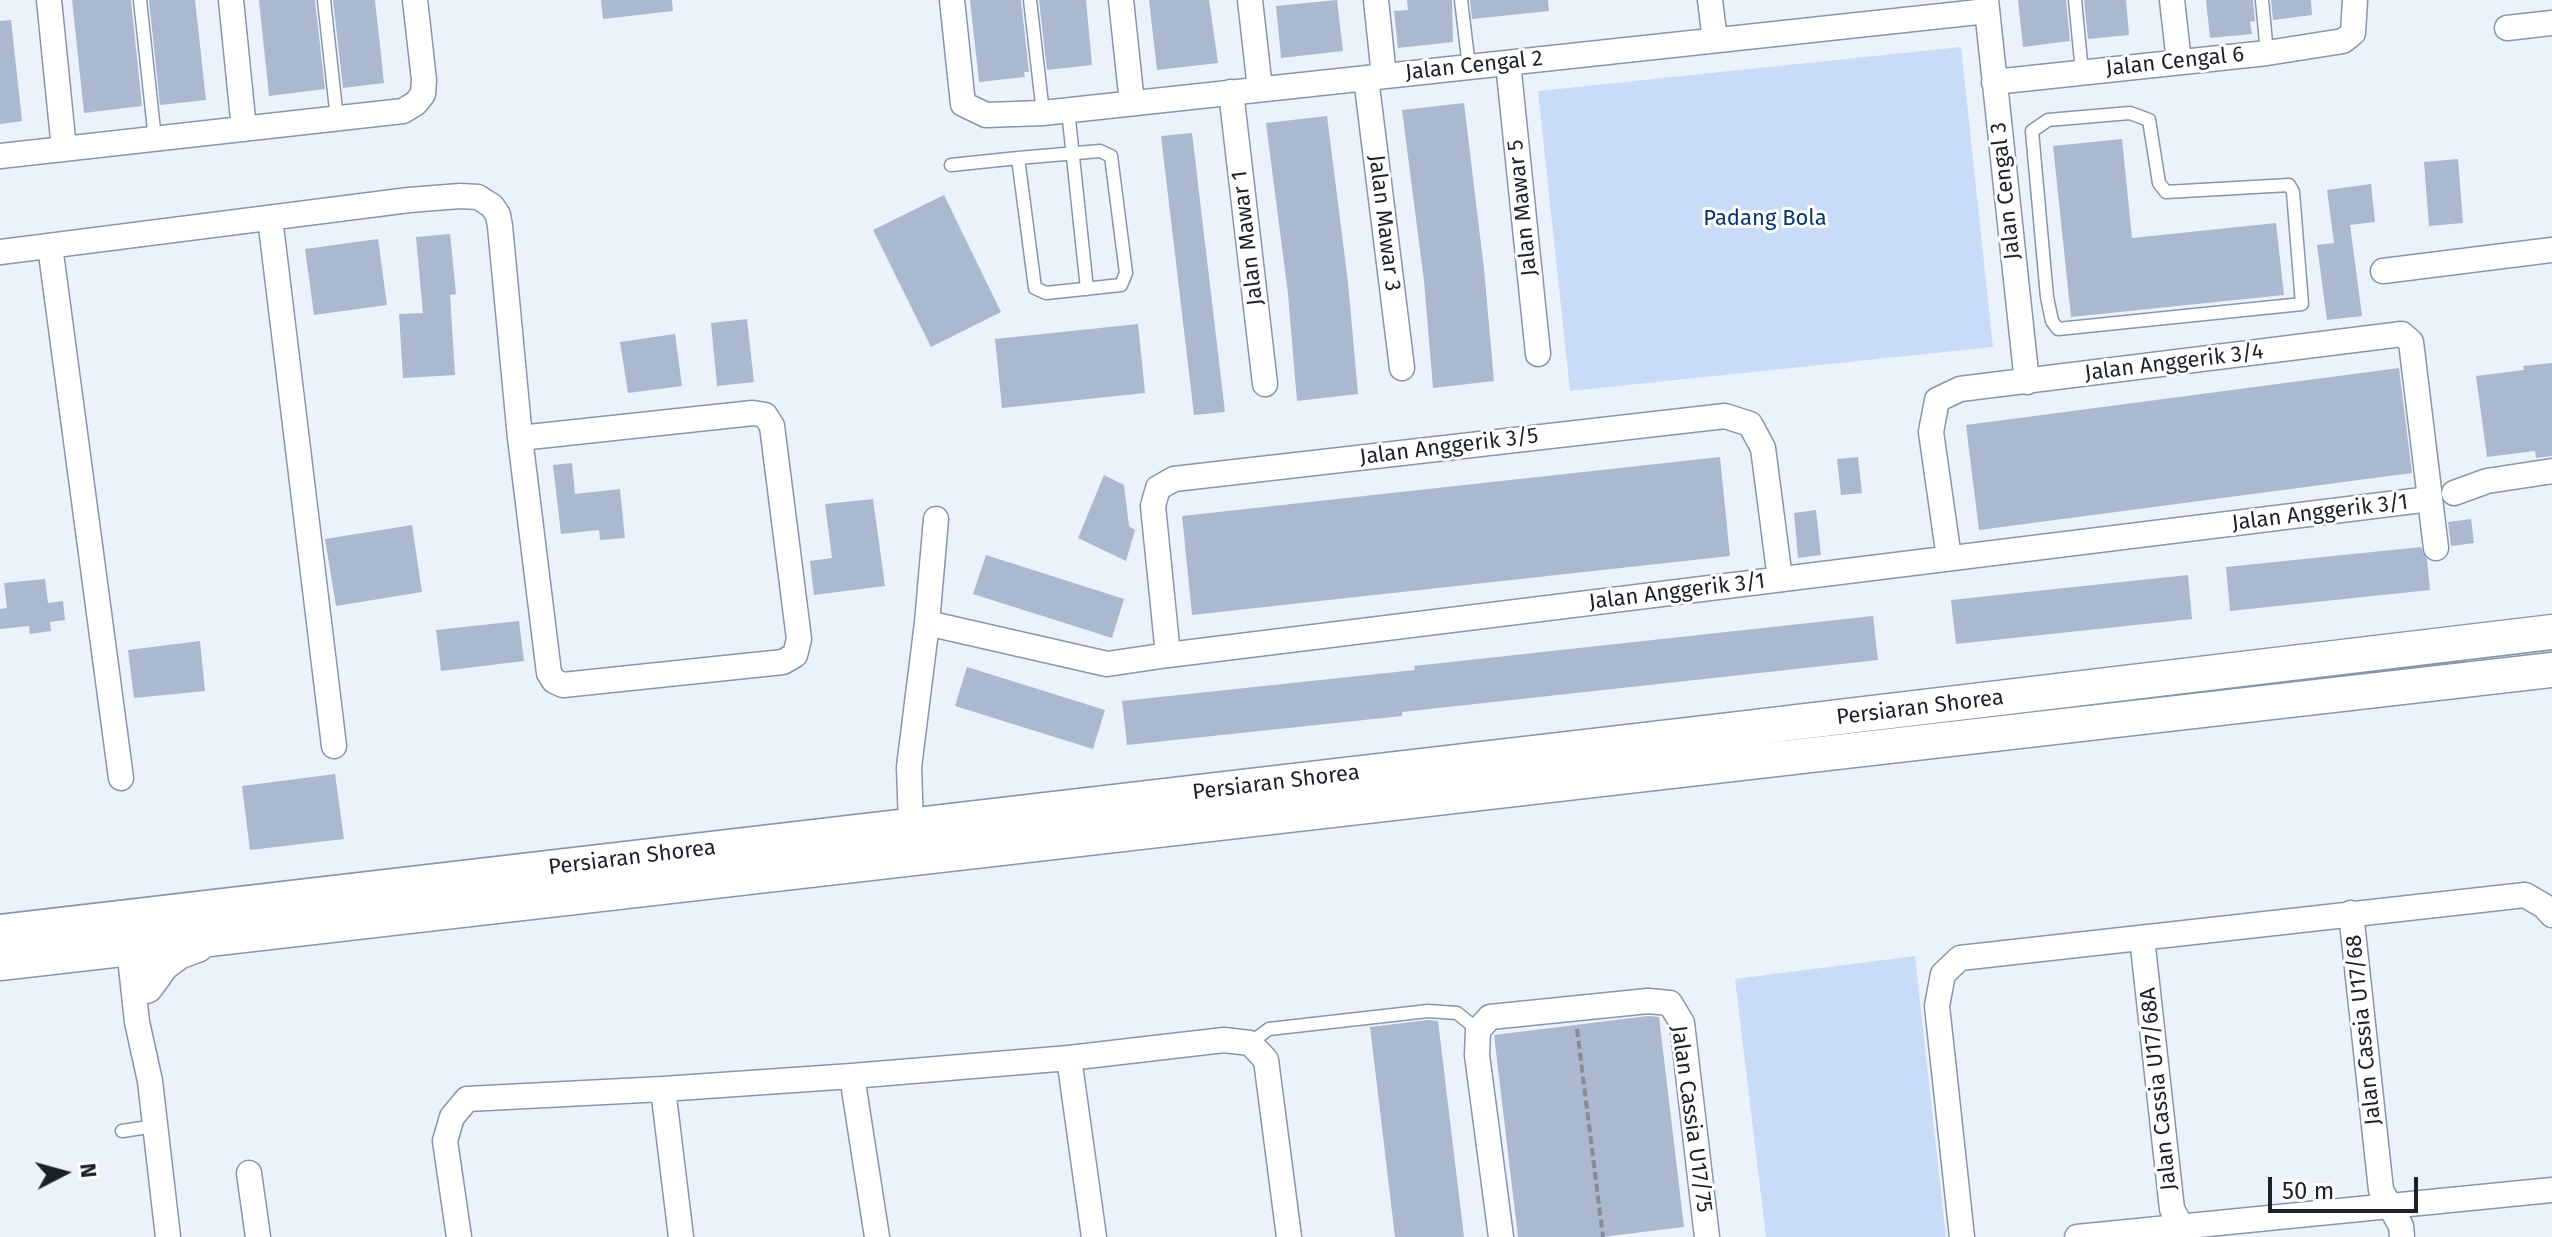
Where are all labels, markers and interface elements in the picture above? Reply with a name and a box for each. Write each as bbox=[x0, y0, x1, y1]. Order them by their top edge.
street label: Jalan Cengal 6 bbox=[2104, 42, 2246, 82]
street label: Jalan Cengal 2 bbox=[1404, 46, 1544, 86]
street label: Jalan Cengal 3 bbox=[1986, 121, 2026, 261]
street label: Jalan Mawar 5 bbox=[1503, 138, 1543, 278]
street label: Jalan Mawar 3 bbox=[1363, 153, 1405, 293]
street label: Jalan Mawar 1 bbox=[1227, 169, 1269, 307]
park label: Padang Bola bbox=[1703, 206, 1827, 232]
street label: Jalan Anggerik 3/4 bbox=[2083, 339, 2265, 387]
street label: Jalan Anggerik 3/5 bbox=[1358, 423, 1540, 471]
street label: Jalan Anggerik 3/1 bbox=[2230, 489, 2410, 537]
street label: Jalan Anggerik 3/1 bbox=[1587, 568, 1767, 616]
street label: Persiaran Shorea bbox=[1835, 685, 2005, 731]
street label: Persiaran Shorea bbox=[1191, 760, 1361, 806]
street label: Persiaran Shorea bbox=[547, 835, 717, 881]
street label: Jalan Cassia U17/68 bbox=[2341, 934, 2387, 1126]
street label: Jalan Cassia U17/68A bbox=[2135, 986, 2183, 1192]
street label: Jalan Cassia U17/75 bbox=[1665, 1024, 1717, 1214]
north arrow bbox=[24, 1133, 104, 1213]
scale bar bbox=[2272, 1161, 2422, 1211]
text: N bbox=[74, 1162, 103, 1179]
text: 50 m bbox=[2282, 1177, 2334, 1205]

